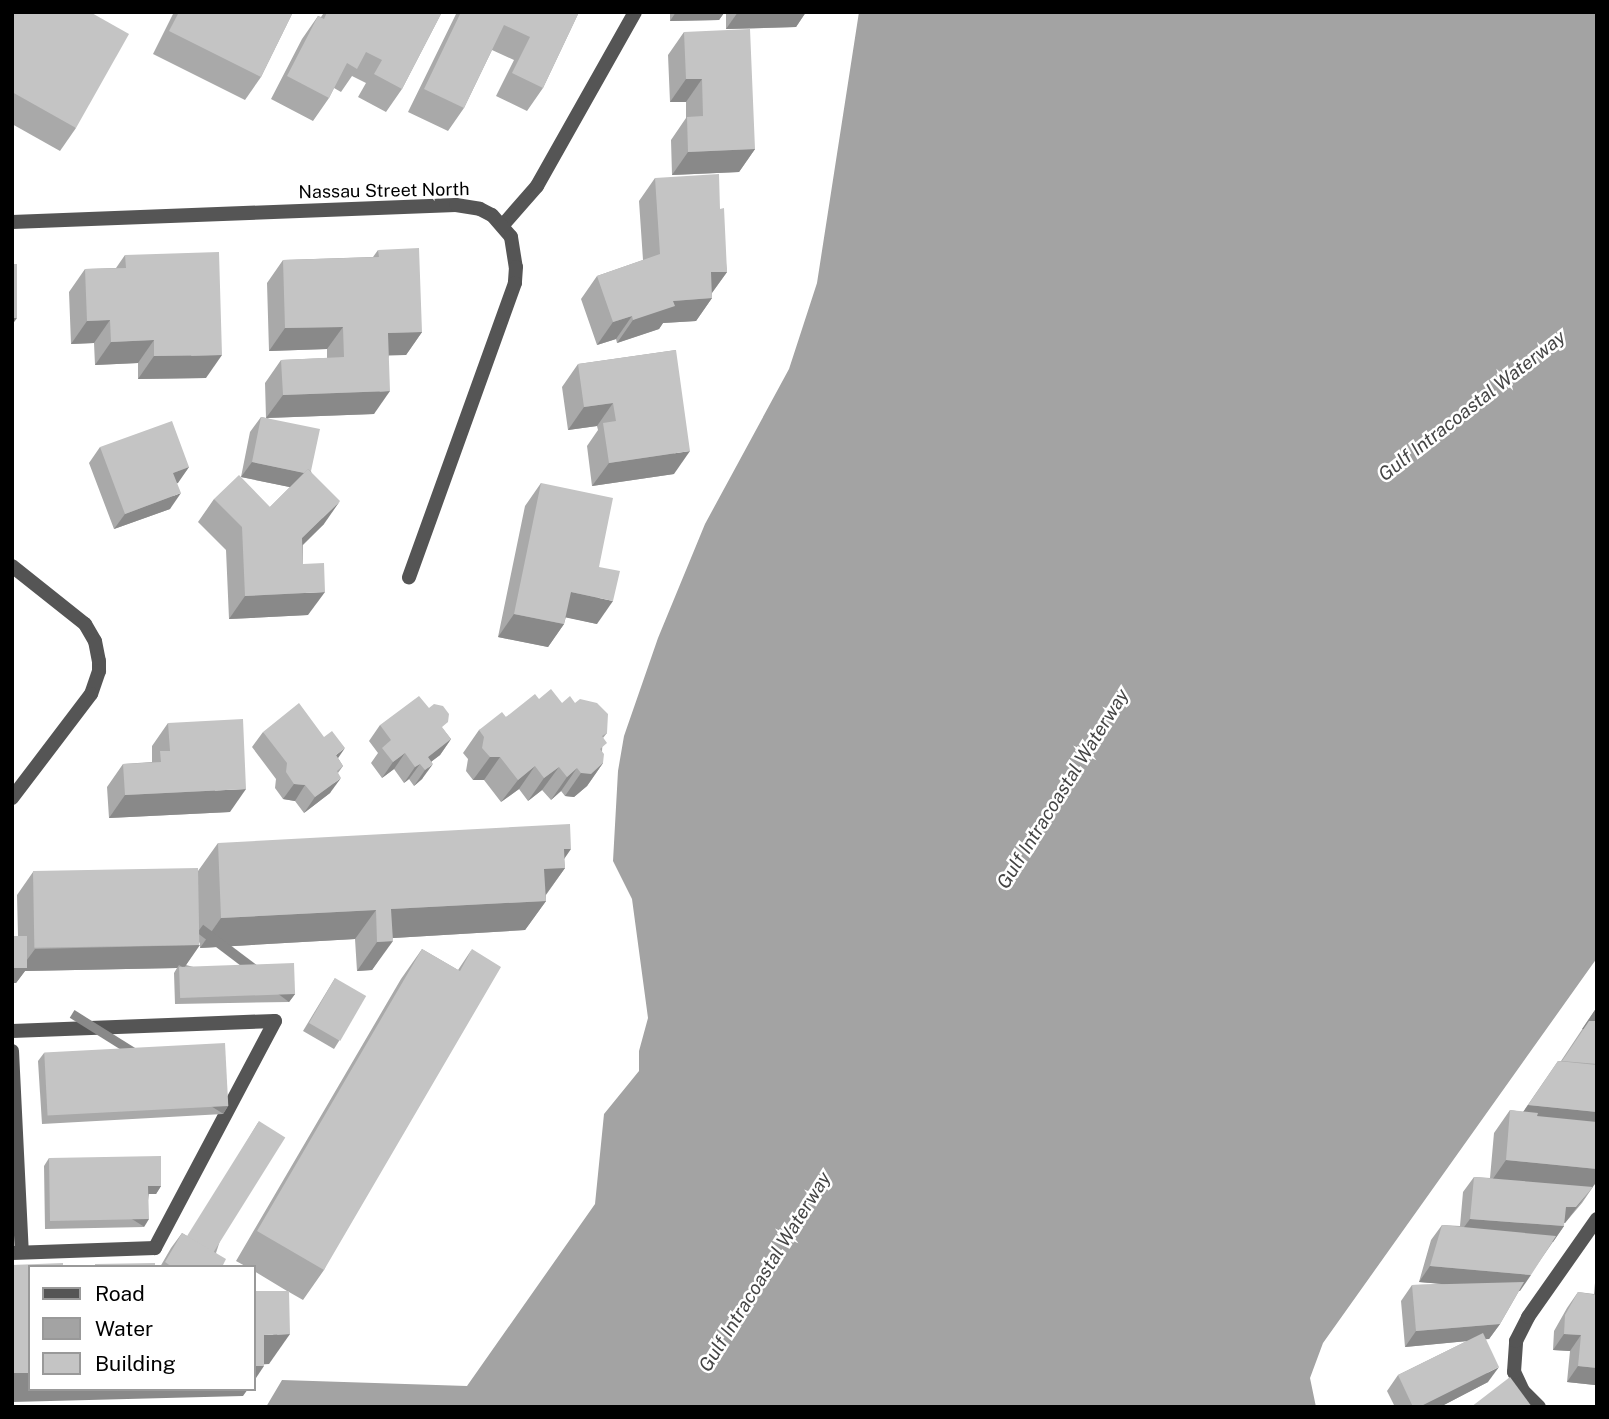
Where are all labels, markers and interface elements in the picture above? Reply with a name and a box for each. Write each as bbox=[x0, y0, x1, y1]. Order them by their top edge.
street label: Nassau Street North bbox=[298, 179, 470, 203]
water label: Gulf Intracoastal Waterway bbox=[1374, 326, 1570, 486]
water label: Gulf Intracoastal Waterway bbox=[992, 685, 1134, 893]
water label: Gulf Intracoastal Waterway bbox=[694, 1168, 836, 1376]
legend bbox=[28, 1265, 256, 1391]
text: Road bbox=[95, 1281, 145, 1306]
text: Water bbox=[95, 1316, 153, 1341]
text: Building bbox=[95, 1351, 176, 1376]

